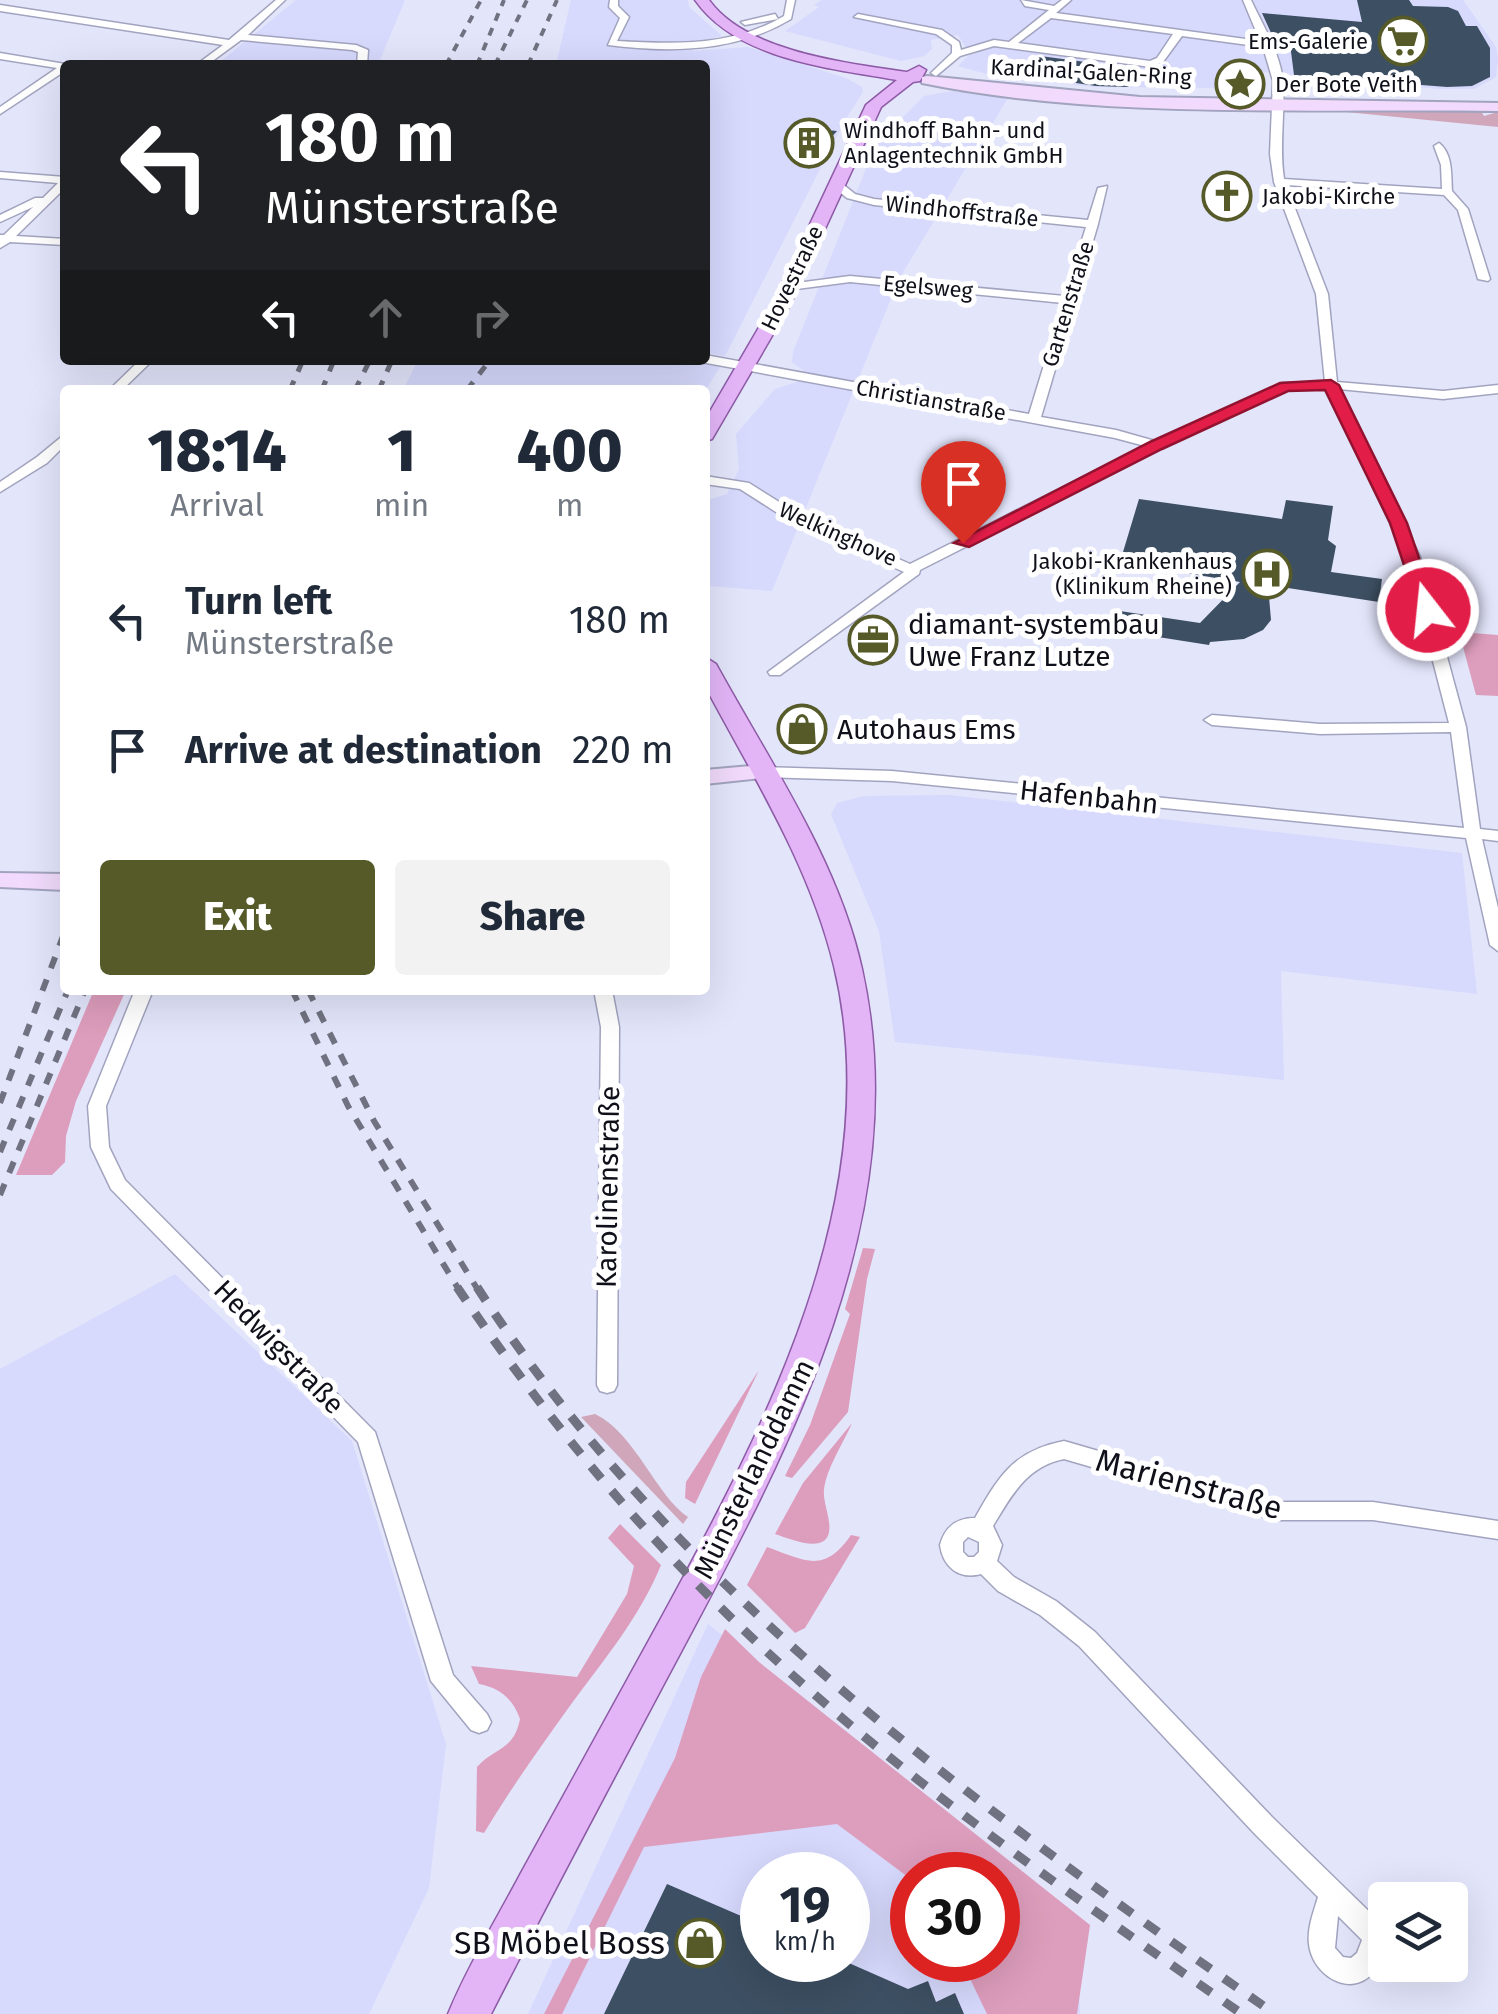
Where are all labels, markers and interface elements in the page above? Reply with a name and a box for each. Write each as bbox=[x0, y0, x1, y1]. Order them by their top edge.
supermarket icon: Ems-Galerie bbox=[1377, 15, 1429, 67]
place label: Ems-Galerie bbox=[1248, 28, 1368, 55]
street label: Kardinal-Galen-Ring bbox=[990, 53, 1193, 91]
place icon: Der Bote Veith bbox=[1214, 58, 1266, 110]
place label: Der Bote Veith bbox=[1275, 71, 1418, 98]
text: 180 m bbox=[265, 96, 455, 180]
icon: left bbox=[100, 100, 230, 230]
building icon: Windhoff Bahn- und Anlagentechnik GmbH bbox=[783, 117, 835, 169]
place label: Windhoff Bahn- und Anlagentechnik GmbH bbox=[844, 117, 1064, 169]
church icon: Jakobi-Kirche bbox=[1201, 170, 1253, 222]
text: Münsterstraße bbox=[265, 181, 559, 235]
place label: Jakobi-Kirche bbox=[1262, 183, 1395, 210]
street label: Windhoffstraße bbox=[884, 190, 1040, 232]
street label: Hovestraße bbox=[755, 221, 829, 335]
street label: Gartenstraße bbox=[1036, 238, 1100, 370]
street label: Egelsweg bbox=[882, 270, 975, 304]
icon: left bbox=[253, 290, 308, 345]
icon: ahead bbox=[358, 290, 413, 345]
icon: right bbox=[463, 290, 518, 345]
street label: Christianstraße bbox=[854, 374, 1008, 426]
text: 18:14 bbox=[147, 415, 287, 487]
text: 1 bbox=[387, 415, 416, 487]
text: 400 bbox=[517, 415, 623, 487]
pin bbox=[921, 441, 1006, 544]
icon: arrive bbox=[936, 456, 991, 511]
text: Arrival bbox=[170, 486, 264, 524]
text: min bbox=[374, 486, 429, 524]
text: m bbox=[556, 486, 583, 524]
street label: Welkinghove bbox=[775, 496, 901, 572]
place label: Jakobi-Krankenhaus (Klinikum Rheine) bbox=[1032, 548, 1232, 600]
hospital icon: Jakobi-Krankenhaus (Klinikum Rheine) bbox=[1241, 548, 1293, 600]
position arrow bbox=[1376, 558, 1480, 662]
text: Turn left bbox=[185, 578, 332, 624]
icon: left bbox=[100, 593, 155, 648]
text: 180 m bbox=[569, 597, 670, 643]
place label: diamant-systembau Uwe Franz Lutze bbox=[908, 608, 1160, 673]
office icon: diamant-systembau Uwe Franz Lutze bbox=[847, 614, 899, 666]
text: Münsterstraße bbox=[185, 624, 394, 662]
shop icon: Autohaus Ems bbox=[776, 703, 828, 755]
place label: Autohaus Ems bbox=[837, 713, 1016, 746]
icon: arrive bbox=[100, 723, 155, 778]
text: Arrive at destination bbox=[185, 727, 542, 773]
text: 220 m bbox=[572, 727, 674, 773]
street label: Hafenbahn bbox=[1018, 773, 1160, 821]
button: Exit bbox=[100, 860, 375, 975]
button: Share bbox=[395, 860, 670, 975]
street label: Karolinenstraße bbox=[590, 1086, 626, 1288]
street label: Hedwigstraße bbox=[207, 1273, 351, 1421]
street label: Münsterlanddamm bbox=[687, 1354, 821, 1584]
street label: Marienstraße bbox=[1092, 1441, 1286, 1527]
speed limit sign: 30 bbox=[890, 1852, 1020, 1982]
text: 19 bbox=[779, 1875, 831, 1935]
map controls bbox=[1368, 1882, 1468, 1982]
button: layers bbox=[1368, 1882, 1468, 1982]
shop icon: SB Möbel Boss bbox=[674, 1917, 726, 1969]
place label: SB Möbel Boss bbox=[454, 1924, 665, 1962]
text: km/h bbox=[774, 1927, 836, 1957]

